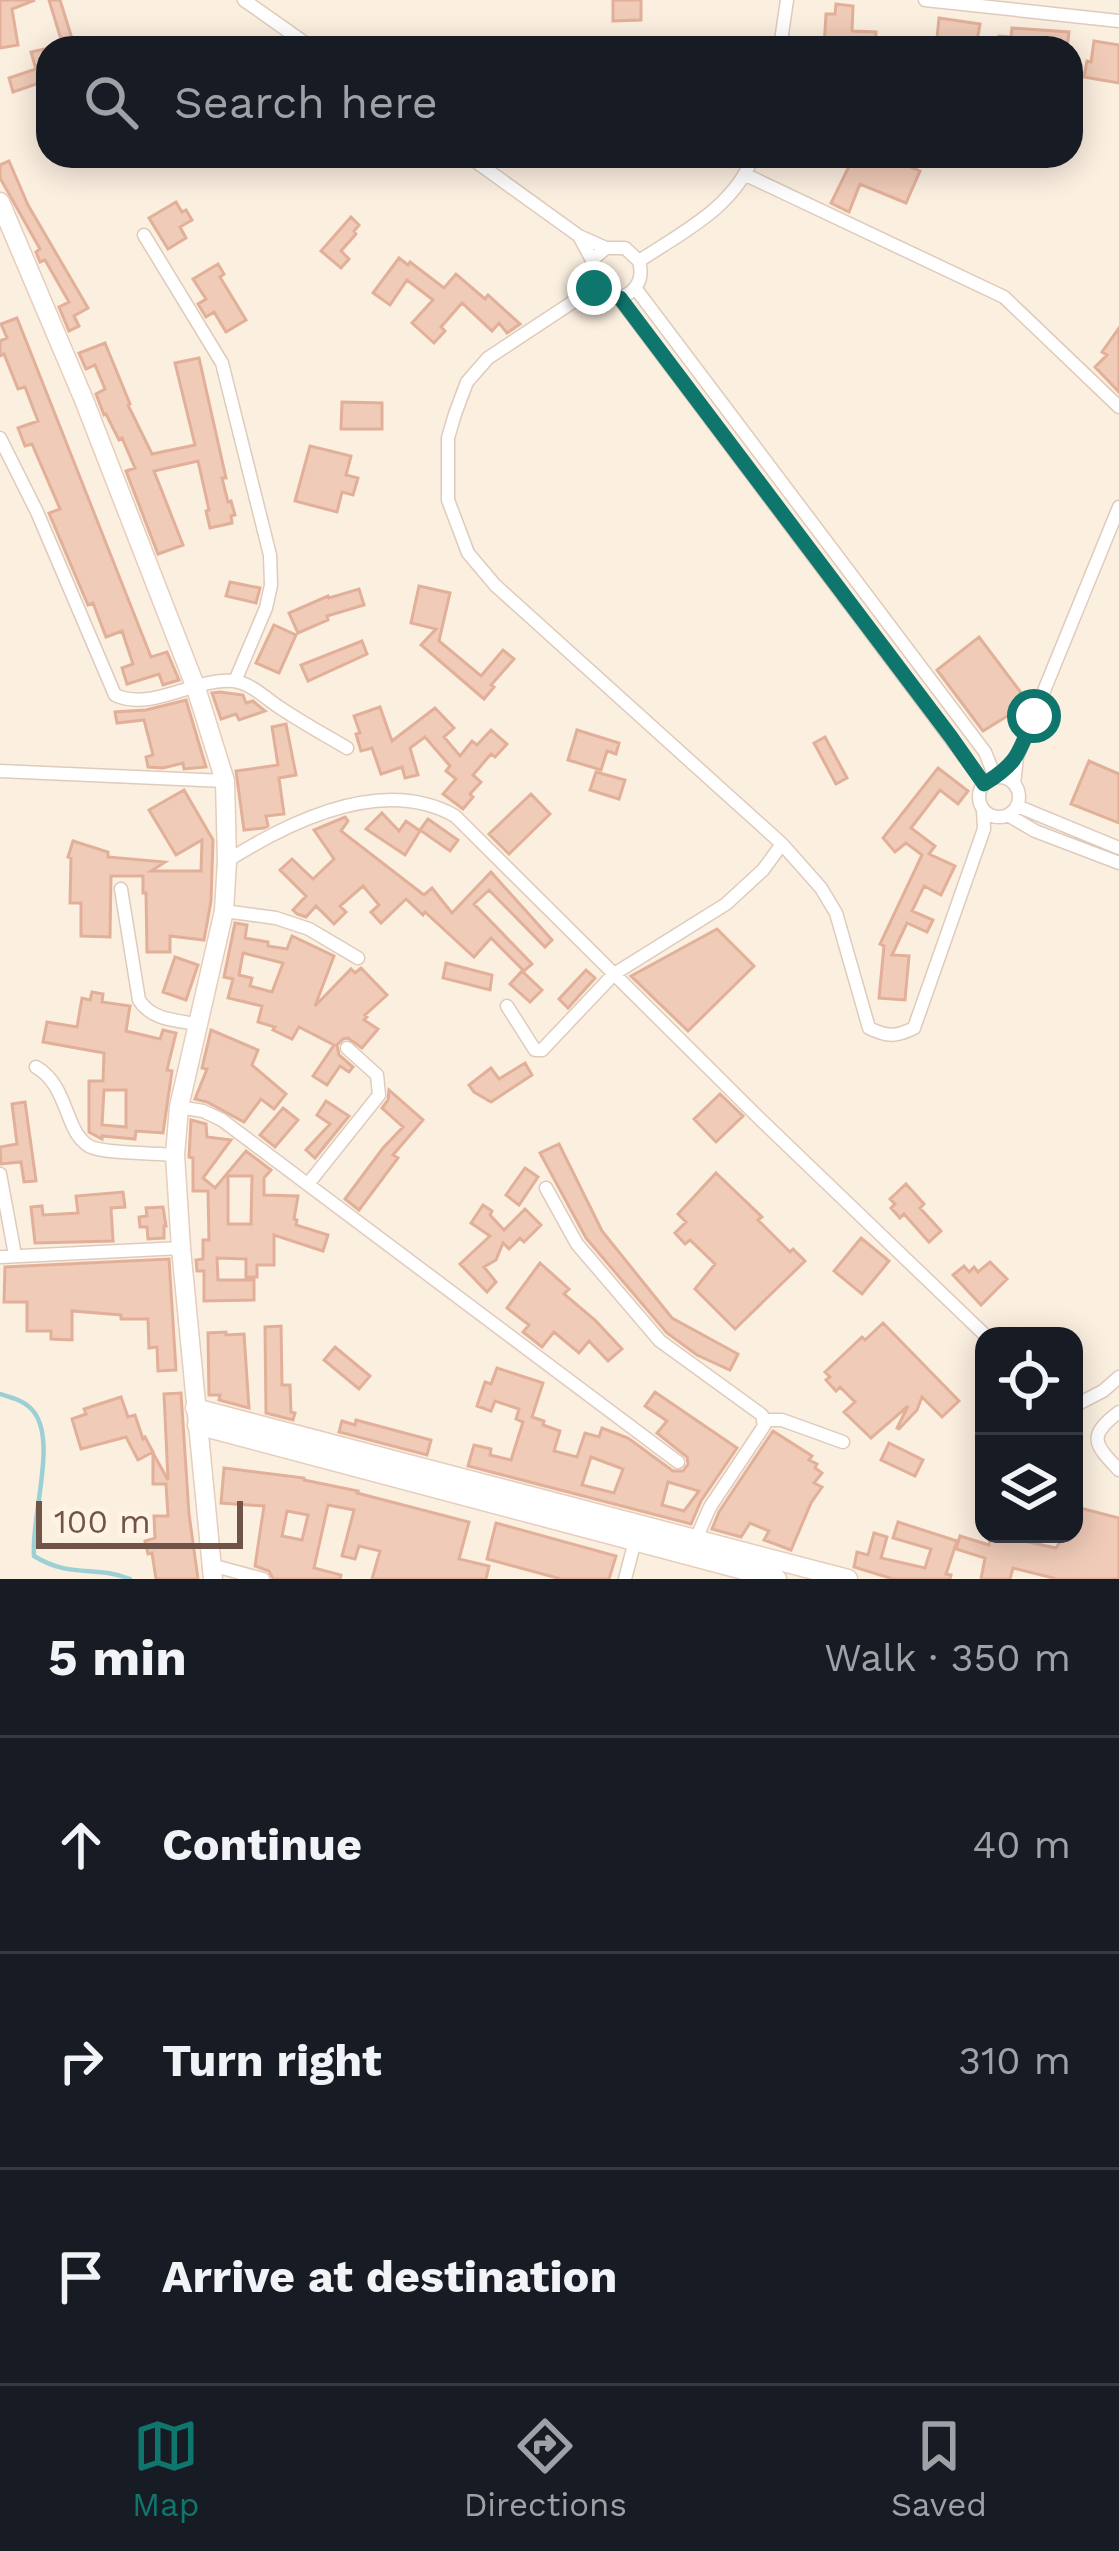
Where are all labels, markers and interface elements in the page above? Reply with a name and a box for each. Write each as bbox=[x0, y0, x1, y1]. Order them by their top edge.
search box bbox=[36, 36, 1083, 168]
icon: search bbox=[78, 69, 144, 135]
text: Search here bbox=[174, 76, 438, 129]
route end bbox=[567, 261, 621, 315]
route start bbox=[1007, 689, 1061, 743]
map controls bbox=[975, 1327, 1083, 1543]
button: locate bbox=[975, 1327, 1083, 1435]
button: layers bbox=[975, 1435, 1083, 1543]
scale bar bbox=[36, 1495, 243, 1548]
text: 100 m bbox=[54, 1502, 151, 1541]
text: 5 min bbox=[48, 1628, 187, 1687]
text: Walk · 350 m bbox=[824, 1635, 1071, 1680]
icon: ahead bbox=[48, 1812, 114, 1878]
text: Continue bbox=[162, 1818, 362, 1871]
text: 40 m bbox=[972, 1822, 1071, 1867]
icon: right bbox=[48, 2028, 114, 2094]
text: Turn right bbox=[162, 2034, 382, 2087]
text: 310 m bbox=[958, 2038, 1071, 2083]
icon: arrive bbox=[48, 2244, 114, 2310]
text: Arrive at destination bbox=[162, 2250, 617, 2303]
tab: Map bbox=[132, 2413, 199, 2524]
tab: Directions bbox=[464, 2413, 627, 2524]
tab: Saved bbox=[891, 2413, 987, 2524]

